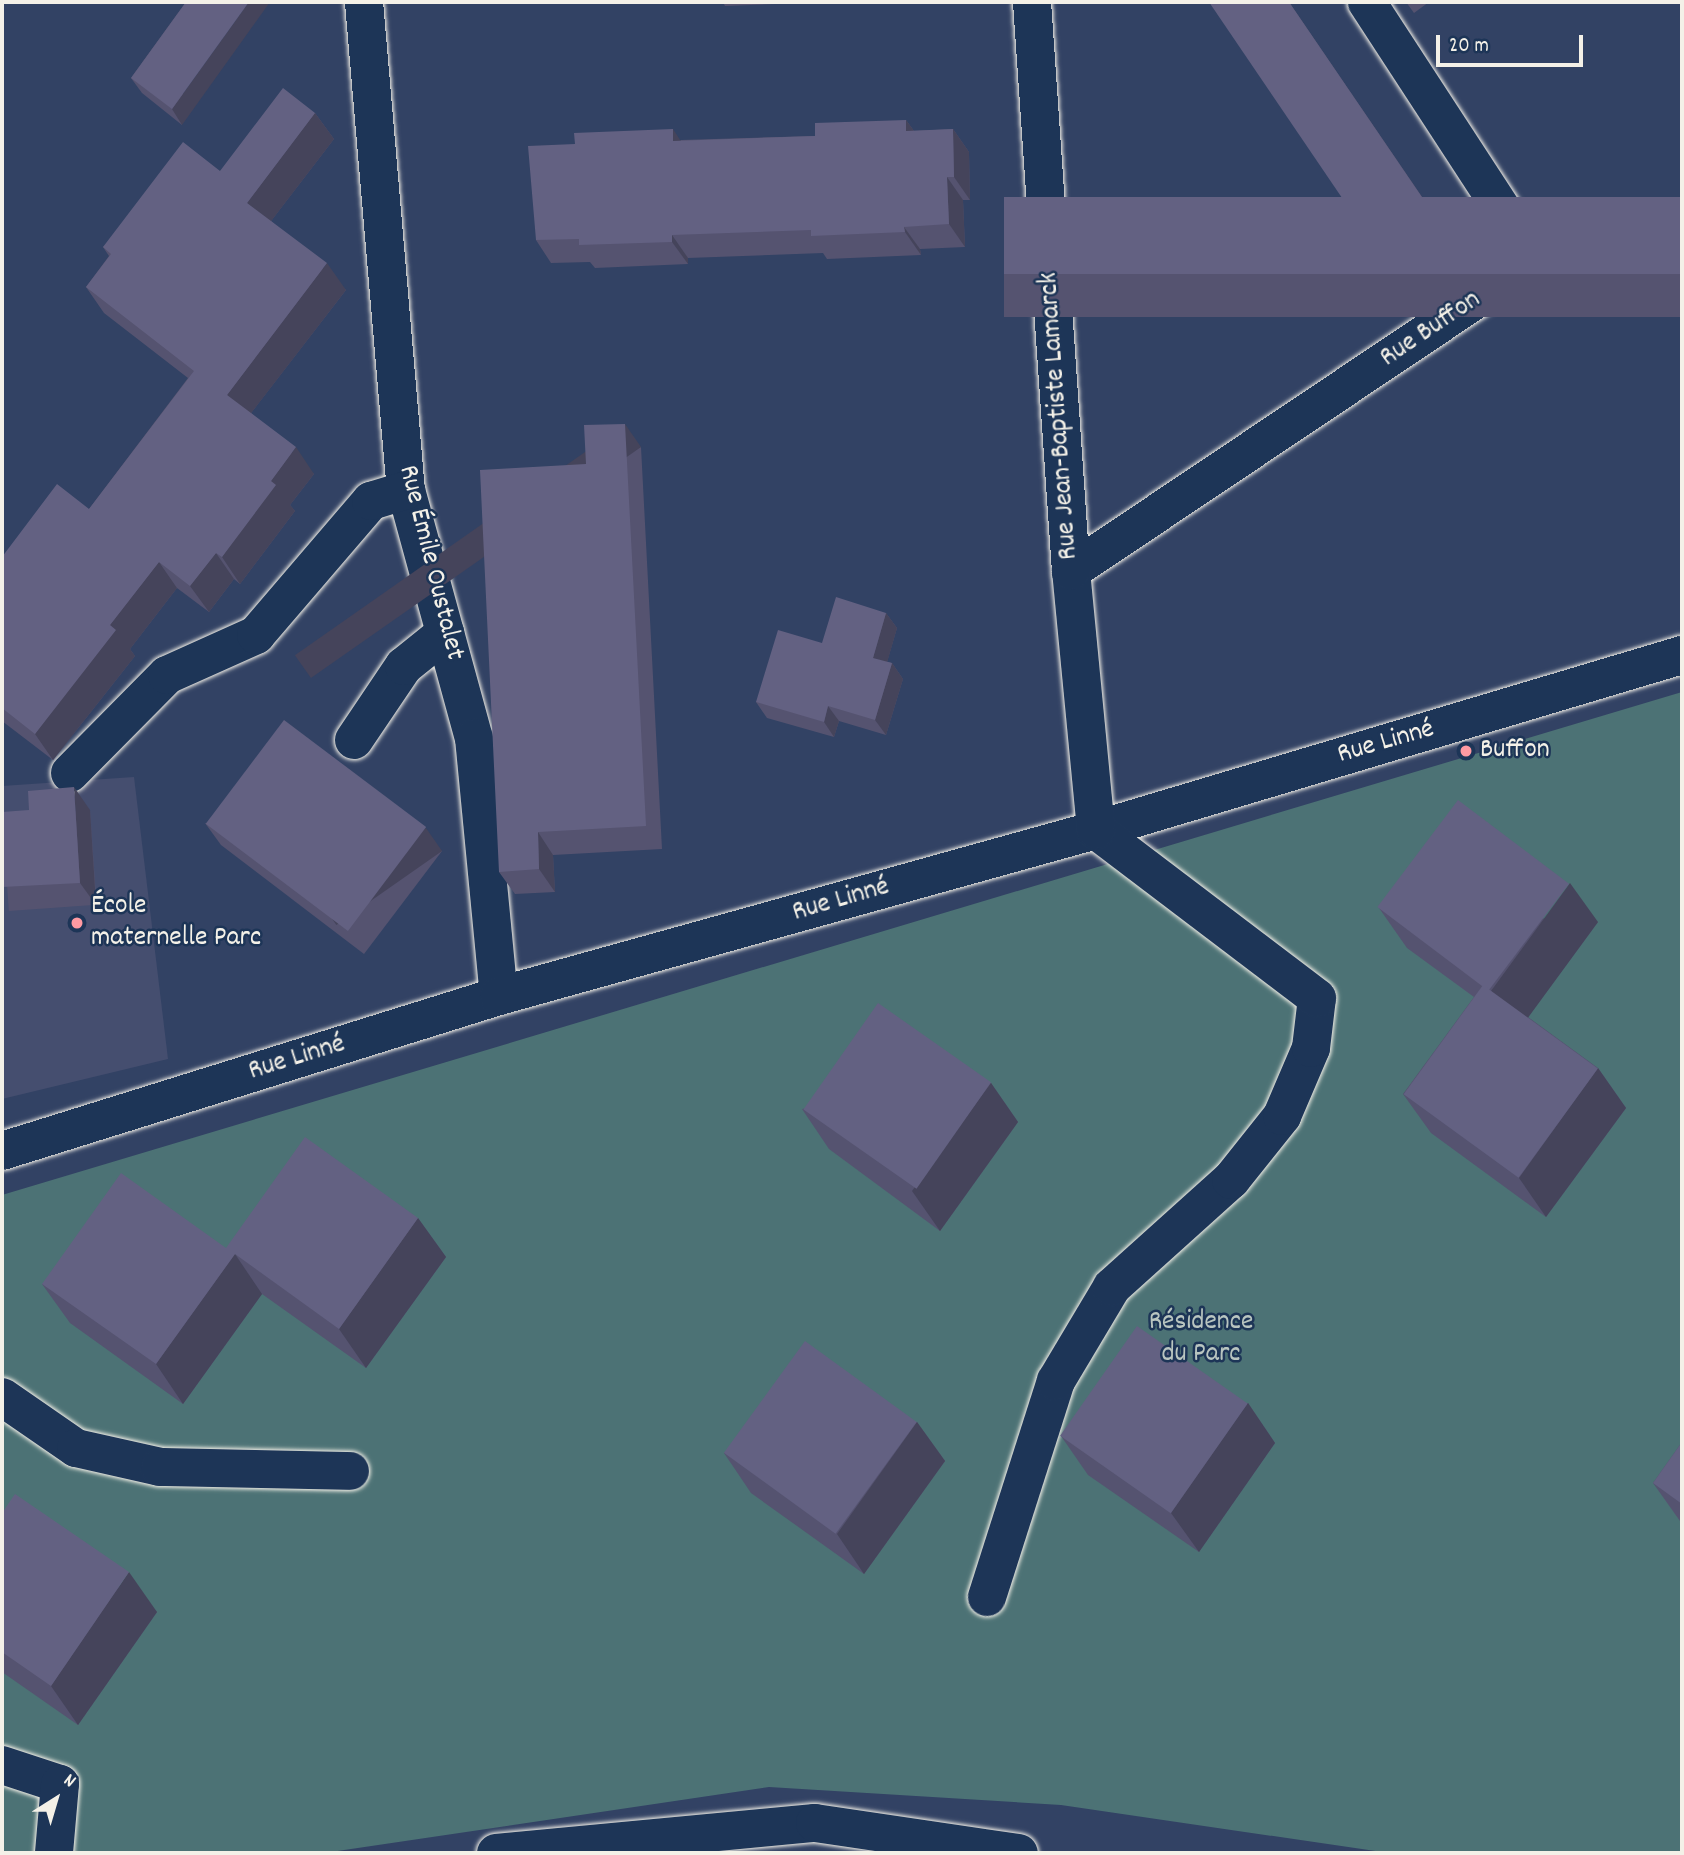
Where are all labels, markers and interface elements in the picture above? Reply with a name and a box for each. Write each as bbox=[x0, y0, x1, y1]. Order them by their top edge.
scale bar bbox=[1439, 21, 1586, 65]
text: 20 m bbox=[1449, 32, 1489, 62]
street label: Rue Jean-Baptiste Lamarck bbox=[1033, 271, 1087, 561]
street label: Rue Buffon bbox=[1374, 284, 1488, 376]
street label: Rue Émile Oustalet bbox=[390, 462, 470, 664]
street label: Rue Linné bbox=[1334, 713, 1438, 773]
place label: Buffon bbox=[1480, 734, 1550, 768]
marker: Buffon bbox=[1458, 743, 1474, 759]
street label: Rue Linné bbox=[789, 871, 893, 931]
place label: École maternelle Parc bbox=[91, 890, 261, 956]
marker: École maternelle Parc bbox=[69, 915, 85, 931]
street label: Rue Linné bbox=[245, 1028, 349, 1090]
park label: Résidence du Parc bbox=[1149, 1306, 1253, 1372]
north arrow bbox=[21, 1764, 91, 1834]
text: N bbox=[57, 1768, 81, 1795]

